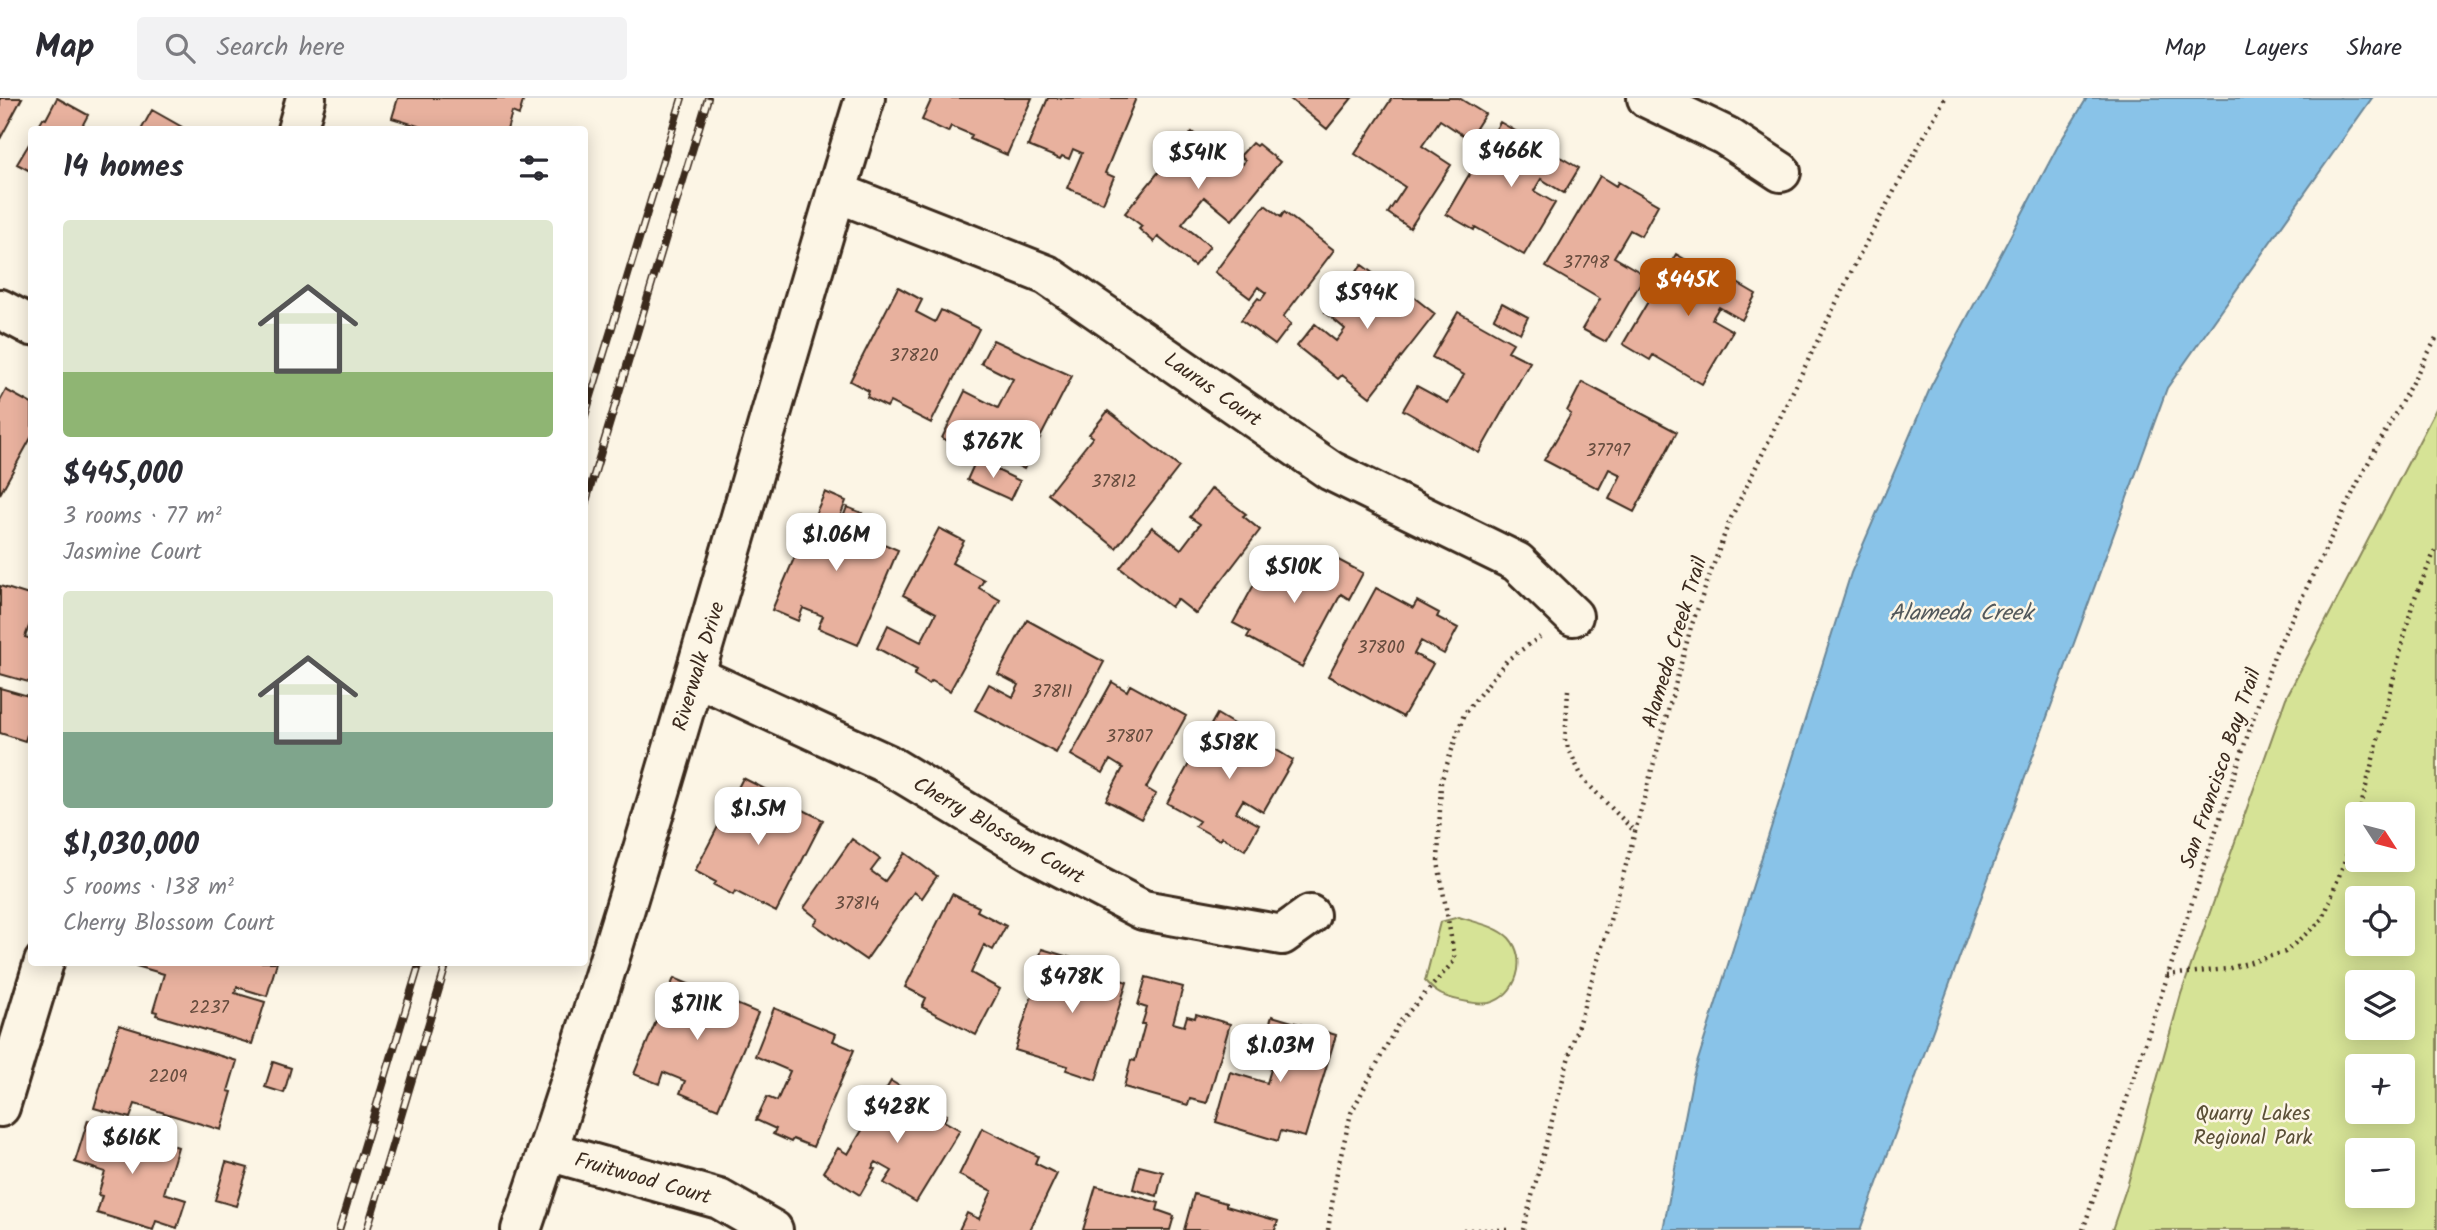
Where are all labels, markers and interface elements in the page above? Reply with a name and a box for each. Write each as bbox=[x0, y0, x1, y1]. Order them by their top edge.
search box bbox=[137, 17, 627, 80]
text: Map bbox=[35, 22, 95, 75]
text: Search here bbox=[217, 27, 345, 69]
icon: search bbox=[161, 29, 199, 67]
text: Map bbox=[2164, 29, 2206, 68]
text: Layers bbox=[2244, 29, 2308, 68]
text: Share bbox=[2346, 29, 2402, 68]
pin: $466K bbox=[1462, 130, 1560, 189]
pin: $541K bbox=[1149, 132, 1247, 191]
text: $466K bbox=[1479, 134, 1543, 170]
text: $541K bbox=[1169, 136, 1227, 172]
text: 14 homes bbox=[63, 144, 184, 192]
icon: filters bbox=[515, 149, 553, 187]
house number: 37798 bbox=[1563, 249, 1609, 278]
pin: $445K bbox=[1639, 258, 1737, 318]
text: $445K bbox=[1656, 263, 1720, 299]
icon: home bbox=[245, 266, 371, 392]
pin: $594K bbox=[1318, 272, 1416, 331]
text: $594K bbox=[1335, 276, 1399, 312]
house number: 37820 bbox=[890, 342, 938, 371]
street label: Laurus Court bbox=[1156, 344, 1269, 437]
pin: $767K bbox=[944, 420, 1042, 480]
text: $767K bbox=[962, 425, 1024, 461]
house number: 37797 bbox=[1586, 437, 1631, 466]
text: $445,000 bbox=[63, 451, 183, 499]
house number: 37812 bbox=[1091, 468, 1137, 497]
text: 3 rooms · 77 m² bbox=[63, 499, 222, 535]
pin: $1.06M bbox=[779, 514, 893, 573]
text: $1.06M bbox=[802, 518, 870, 554]
text: Jasmine Court bbox=[63, 535, 202, 571]
pin: $510K bbox=[1245, 546, 1343, 605]
text: $510K bbox=[1265, 550, 1323, 586]
street label: Alameda Creek Trail bbox=[1634, 553, 1717, 732]
water label: Alameda Creek bbox=[1889, 596, 2036, 632]
street label: Riverwalk Drive bbox=[664, 597, 735, 735]
house number: 37800 bbox=[1357, 634, 1405, 663]
icon: home bbox=[245, 637, 371, 763]
street label: San Francisco Bay Trail bbox=[2172, 664, 2271, 873]
house number: 37811 bbox=[1032, 678, 1072, 707]
pin: $518K bbox=[1180, 722, 1278, 781]
house number: 37807 bbox=[1106, 723, 1153, 752]
text: $518K bbox=[1199, 726, 1259, 762]
street label: Cherry Blossom Court bbox=[906, 769, 1091, 894]
pin: $1.5M bbox=[709, 788, 807, 847]
text: $1.5M bbox=[730, 792, 786, 828]
north arrow bbox=[2345, 802, 2415, 872]
map controls bbox=[2345, 802, 2415, 1208]
text: $1,030,000 bbox=[63, 822, 199, 870]
text: 5 rooms · 138 m² bbox=[63, 870, 234, 906]
button: locate bbox=[2345, 886, 2415, 956]
house number: 37814 bbox=[835, 890, 880, 919]
text: Cherry Blossom Court bbox=[63, 906, 275, 942]
pin: $478K bbox=[1023, 956, 1121, 1015]
text: $478K bbox=[1040, 960, 1104, 996]
button: layers bbox=[2345, 970, 2415, 1040]
pin: $711K bbox=[648, 982, 746, 1042]
text: $711K bbox=[671, 987, 723, 1023]
house number: 2237 bbox=[189, 994, 229, 1023]
pin: $1.03M bbox=[1223, 1024, 1337, 1084]
text: $1.03M bbox=[1246, 1029, 1314, 1065]
button: + bbox=[2345, 1054, 2415, 1124]
house number: 2209 bbox=[149, 1063, 188, 1092]
pin: $428K bbox=[848, 1086, 946, 1145]
text: $428K bbox=[864, 1090, 930, 1126]
park label: Quarry Lakes Regional Park bbox=[2194, 1098, 2313, 1155]
pin: $616K bbox=[83, 1116, 181, 1176]
text: $616K bbox=[102, 1121, 162, 1157]
button: − bbox=[2345, 1138, 2415, 1208]
street label: Fruitwood Court bbox=[571, 1144, 715, 1215]

